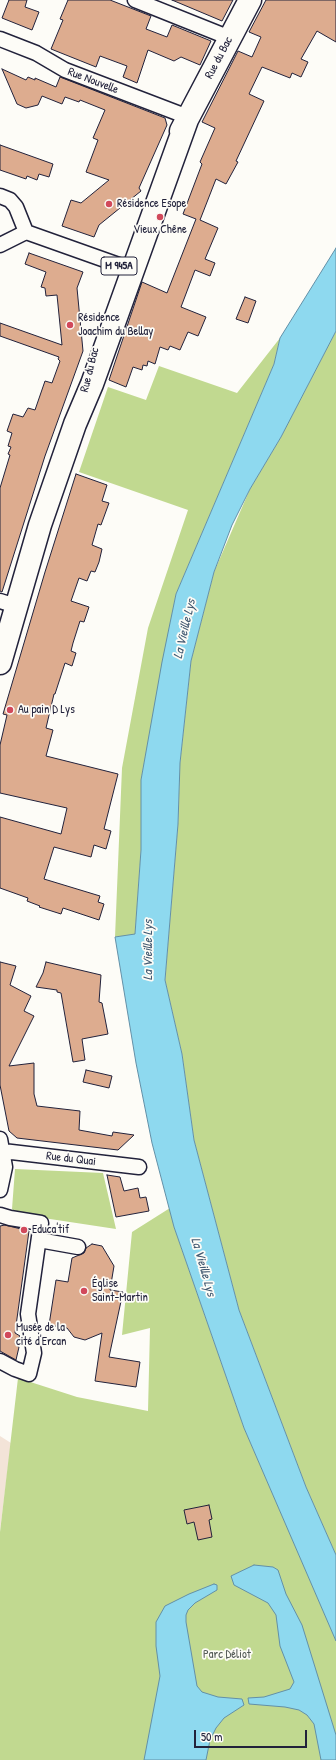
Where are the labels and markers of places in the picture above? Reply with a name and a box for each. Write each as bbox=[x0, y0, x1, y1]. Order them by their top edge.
place label: Résidence Esope bbox=[117, 197, 186, 211]
marker: Résidence Esope bbox=[104, 199, 114, 209]
marker: Vieux Chêne bbox=[155, 212, 165, 222]
place label: Vieux Chêne bbox=[133, 223, 187, 237]
place label: Résidence Joachim du Bellay bbox=[78, 311, 153, 339]
marker: Résidence Joachim du Bellay bbox=[65, 320, 75, 330]
place label: Au pain D Lys bbox=[18, 703, 75, 717]
marker: Au pain D Lys bbox=[5, 705, 15, 715]
place label: Educa'tif bbox=[32, 1223, 69, 1237]
marker: Educa'tif bbox=[19, 1225, 29, 1235]
place label: Église Saint-Martin bbox=[92, 1277, 148, 1305]
marker: Église Saint-Martin bbox=[79, 1286, 89, 1296]
place label: Musée de la cité d'Ercan bbox=[16, 1321, 66, 1349]
marker: Musée de la cité d'Ercan bbox=[3, 1330, 13, 1340]

